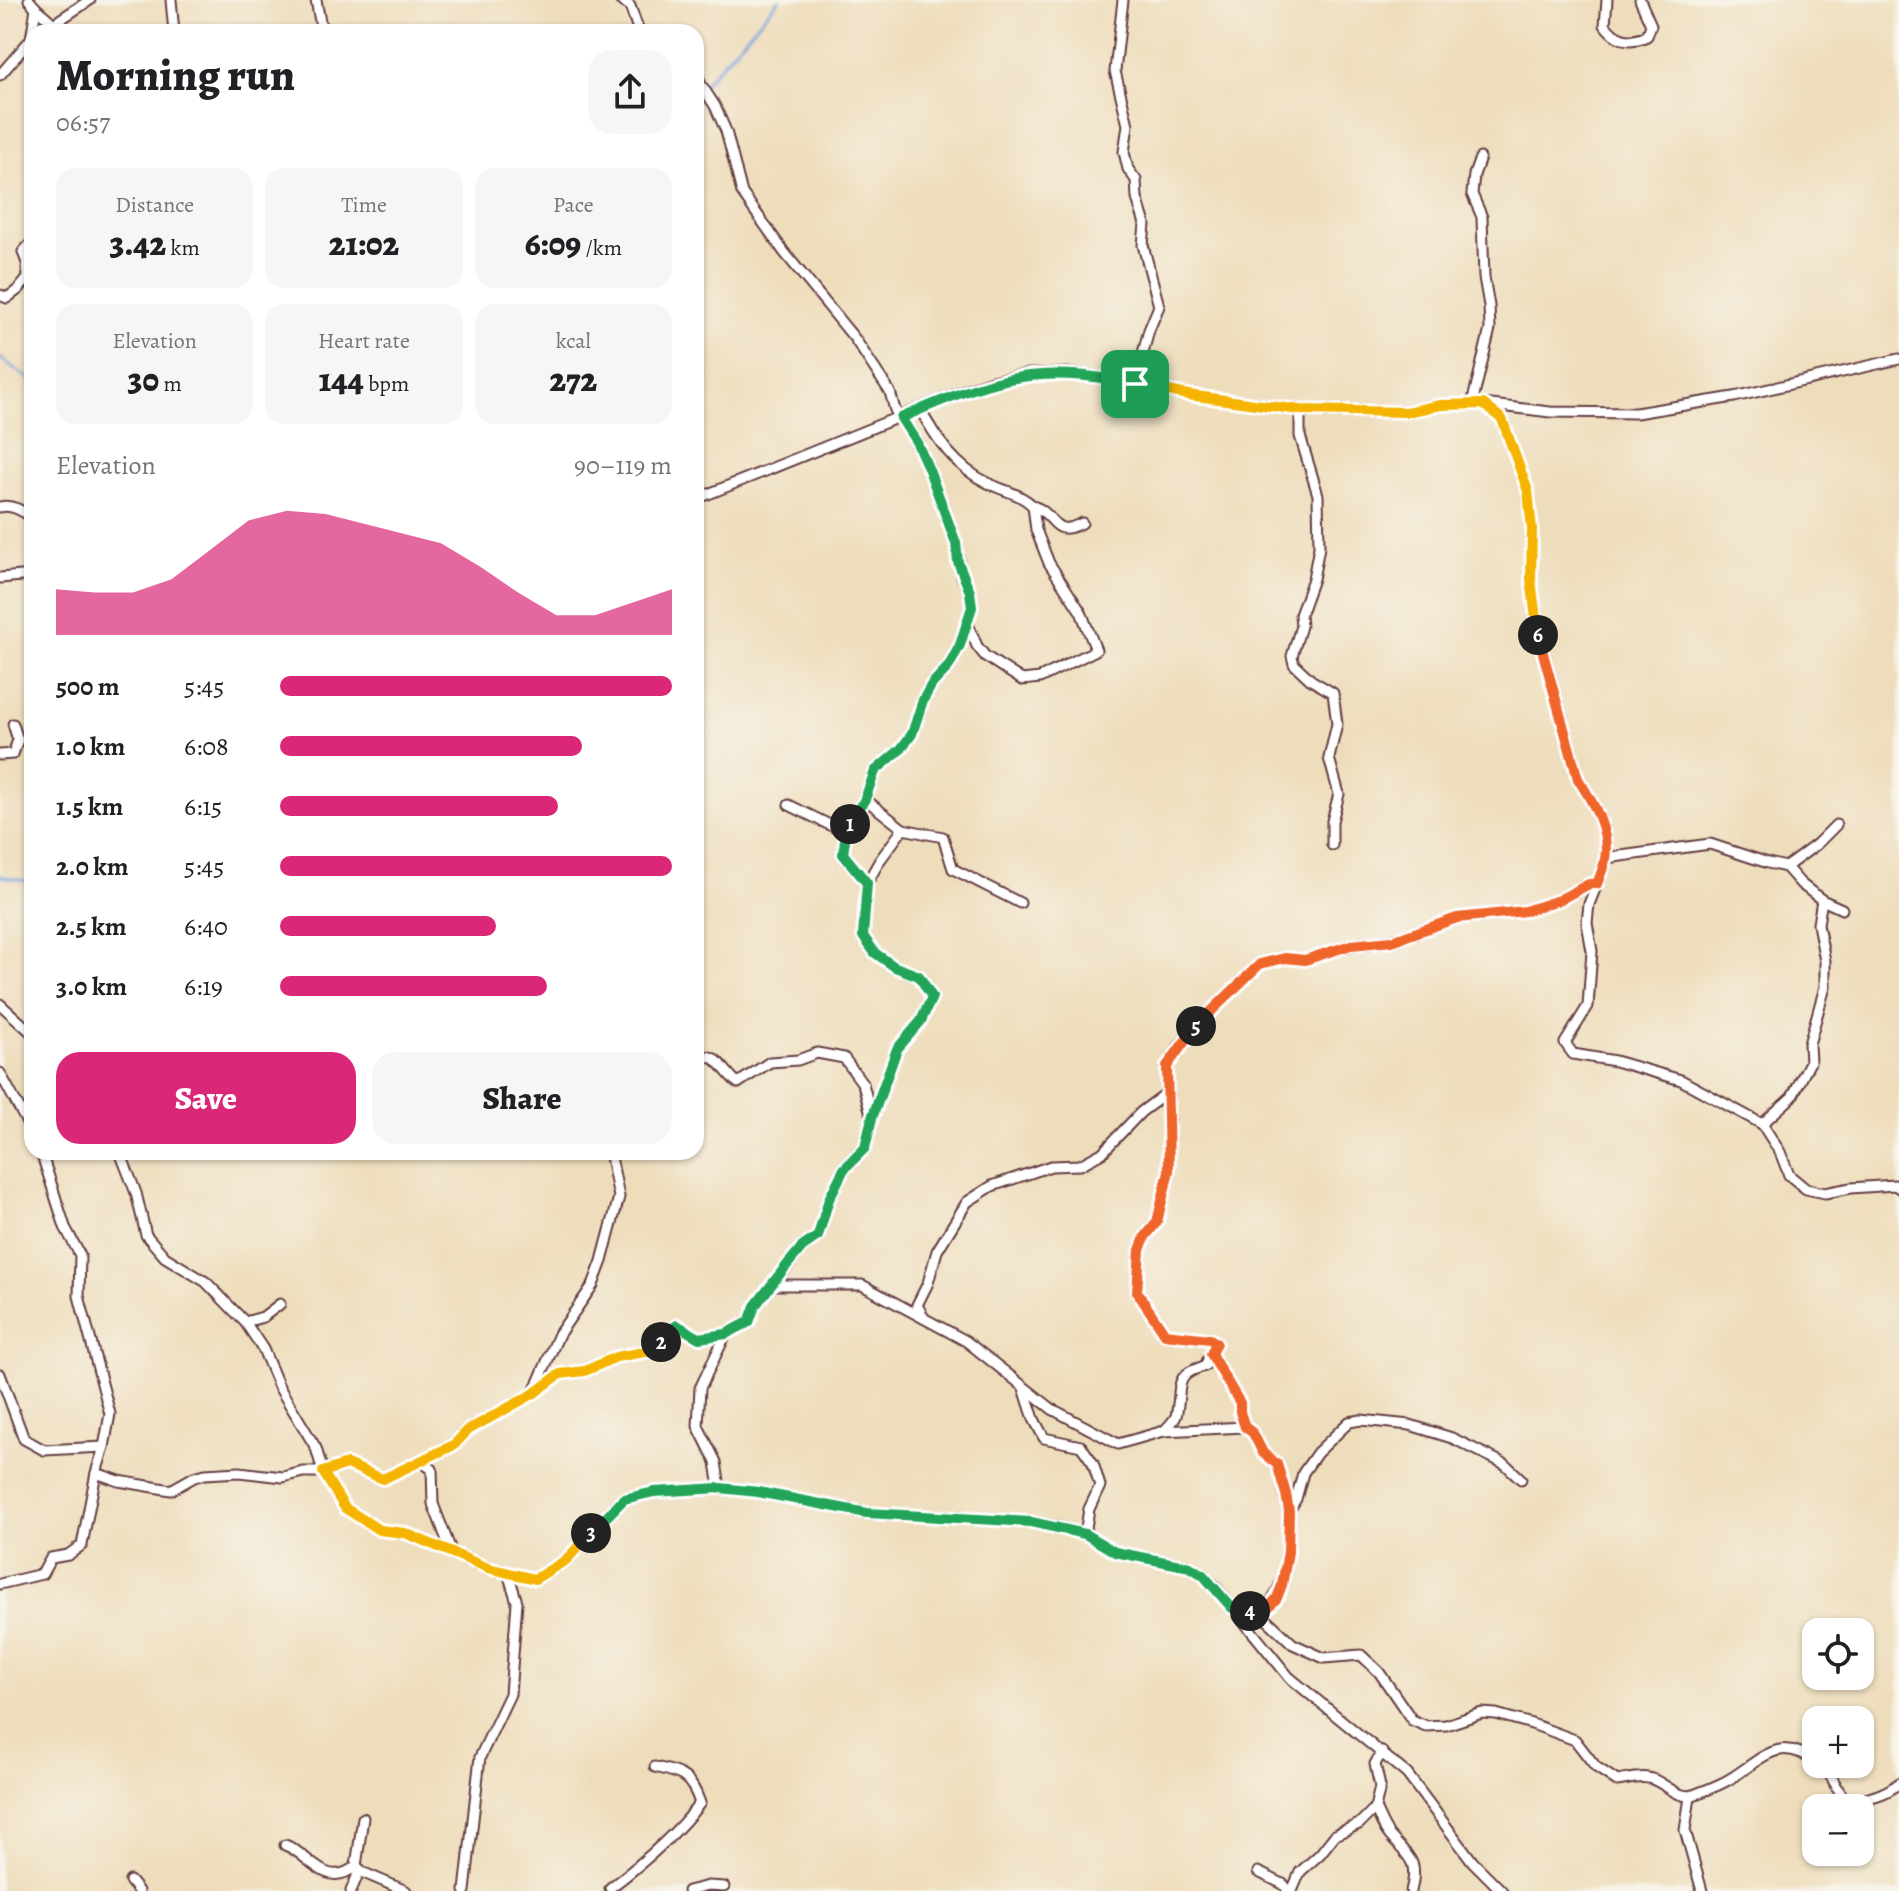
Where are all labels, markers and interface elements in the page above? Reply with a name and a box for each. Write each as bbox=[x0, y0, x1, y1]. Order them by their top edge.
text: Morning run bbox=[56, 45, 295, 105]
button: share bbox=[588, 50, 672, 134]
text: 06:57 bbox=[56, 105, 110, 140]
text: Distance bbox=[115, 190, 194, 220]
text: Time bbox=[341, 190, 387, 220]
text: Pace bbox=[553, 190, 594, 220]
text: 3.42 bbox=[110, 220, 166, 267]
text: 21:02 bbox=[329, 220, 399, 267]
text: 6:09 bbox=[525, 220, 581, 267]
text: km bbox=[166, 233, 200, 263]
text: /km bbox=[581, 233, 622, 263]
text: Elevation bbox=[112, 326, 197, 356]
text: Heart rate bbox=[318, 326, 410, 356]
text: kcal bbox=[556, 326, 591, 356]
pin bbox=[1101, 350, 1169, 418]
text: 30 bbox=[128, 356, 159, 403]
text: 144 bbox=[319, 356, 364, 403]
text: 272 bbox=[549, 356, 597, 403]
icon: arrive bbox=[1113, 362, 1157, 406]
text: m bbox=[159, 369, 182, 399]
text: bpm bbox=[364, 369, 409, 399]
text: Elevation bbox=[56, 448, 156, 483]
text: 90–119 m bbox=[574, 448, 672, 483]
pin: 6 bbox=[1518, 615, 1558, 655]
text: 6 bbox=[1533, 620, 1543, 650]
text: 500 m bbox=[56, 669, 120, 704]
text: 5:45 bbox=[184, 669, 224, 704]
text: 1.0 km bbox=[56, 729, 125, 764]
text: 6:08 bbox=[184, 729, 229, 764]
text: 1.5 km bbox=[56, 789, 123, 824]
text: 6:15 bbox=[184, 789, 222, 824]
pin: 1 bbox=[830, 804, 870, 844]
text: 1 bbox=[846, 809, 854, 839]
text: 2.0 km bbox=[56, 849, 129, 884]
text: 5:45 bbox=[184, 849, 224, 884]
text: 2.5 km bbox=[56, 909, 127, 944]
text: 6:40 bbox=[184, 909, 228, 944]
text: 3.0 km bbox=[56, 969, 127, 1004]
text: 6:19 bbox=[184, 969, 223, 1004]
pin: 5 bbox=[1176, 1006, 1216, 1046]
text: 5 bbox=[1191, 1011, 1201, 1041]
button: Save bbox=[56, 1052, 356, 1144]
button: Share bbox=[372, 1052, 672, 1144]
pin: 2 bbox=[641, 1322, 681, 1362]
text: 2 bbox=[656, 1327, 666, 1357]
pin: 3 bbox=[571, 1513, 611, 1553]
text: 3 bbox=[586, 1518, 596, 1548]
pin: 4 bbox=[1230, 1591, 1270, 1631]
text: 4 bbox=[1245, 1596, 1255, 1626]
map controls bbox=[1802, 1618, 1874, 1866]
button: locate bbox=[1802, 1618, 1874, 1690]
button: + bbox=[1802, 1706, 1874, 1778]
button: − bbox=[1802, 1794, 1874, 1866]

